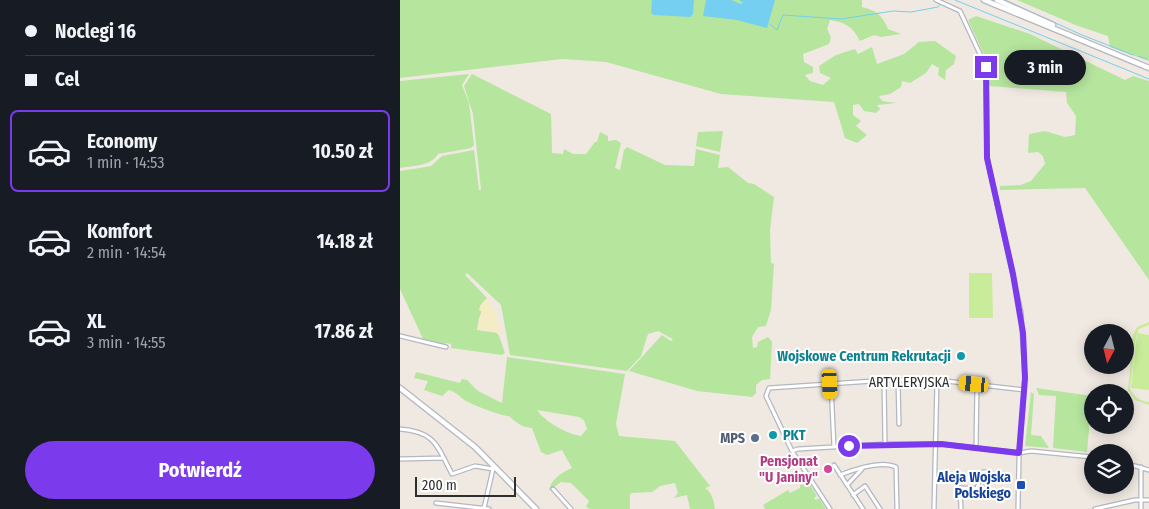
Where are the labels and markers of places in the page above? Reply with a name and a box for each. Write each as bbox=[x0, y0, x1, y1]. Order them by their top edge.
place label: Wojskowe Centrum Rekrutacji bbox=[777, 348, 951, 365]
marker: Wojskowe Centrum Rekrutacji bbox=[955, 350, 967, 362]
place label: PKT bbox=[783, 427, 806, 444]
marker: PKT bbox=[767, 429, 779, 441]
place label: MPS bbox=[720, 430, 745, 447]
marker: MPS bbox=[749, 432, 761, 444]
place label: Pensjonat "U Janiny" bbox=[759, 453, 819, 486]
marker: Pensjonat "U Janiny" bbox=[822, 463, 834, 475]
place label: Aleja Wojska Polskiego bbox=[936, 469, 1012, 502]
marker: Aleja Wojska Polskiego bbox=[1015, 479, 1027, 491]

